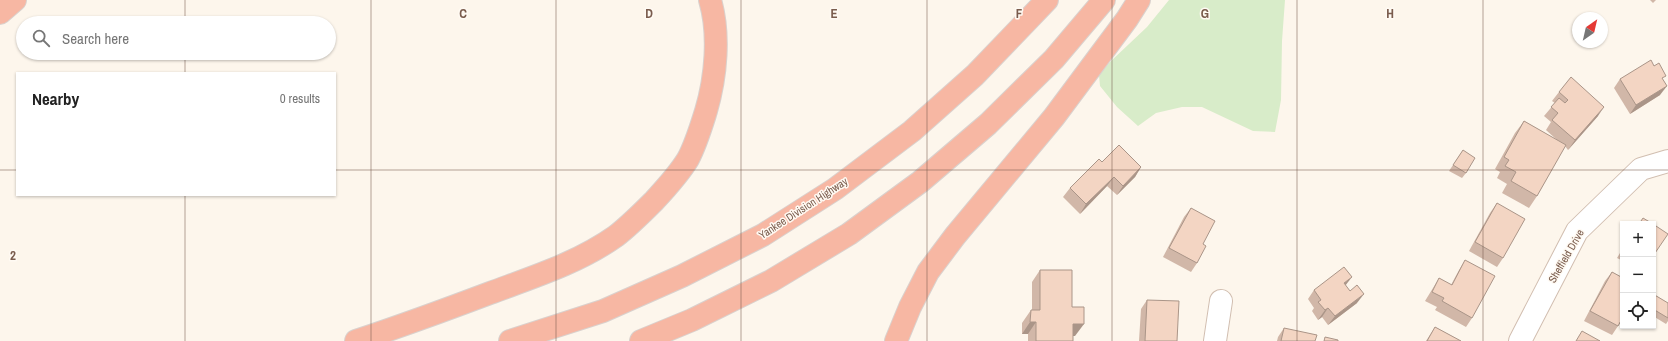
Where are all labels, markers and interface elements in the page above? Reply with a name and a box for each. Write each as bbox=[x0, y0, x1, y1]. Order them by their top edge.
text: C bbox=[459, 5, 467, 22]
text: D bbox=[645, 5, 653, 22]
text: E bbox=[830, 5, 838, 22]
text: F bbox=[1016, 5, 1023, 22]
text: G bbox=[1201, 5, 1209, 22]
text: H bbox=[1386, 5, 1394, 22]
north arrow bbox=[1572, 12, 1608, 48]
search box bbox=[16, 16, 336, 60]
icon: search bbox=[30, 27, 52, 49]
text: Search here bbox=[62, 28, 129, 49]
text: Nearby bbox=[32, 87, 79, 110]
text: 0 results bbox=[280, 90, 320, 107]
street label: Yankee Division Highway bbox=[756, 174, 850, 242]
map controls bbox=[1620, 221, 1656, 329]
button: + bbox=[1620, 221, 1656, 257]
street label: Sheffield Drive bbox=[1545, 227, 1587, 285]
text: 2 bbox=[10, 247, 16, 264]
button: − bbox=[1620, 257, 1656, 293]
button: locate bbox=[1620, 293, 1656, 329]

